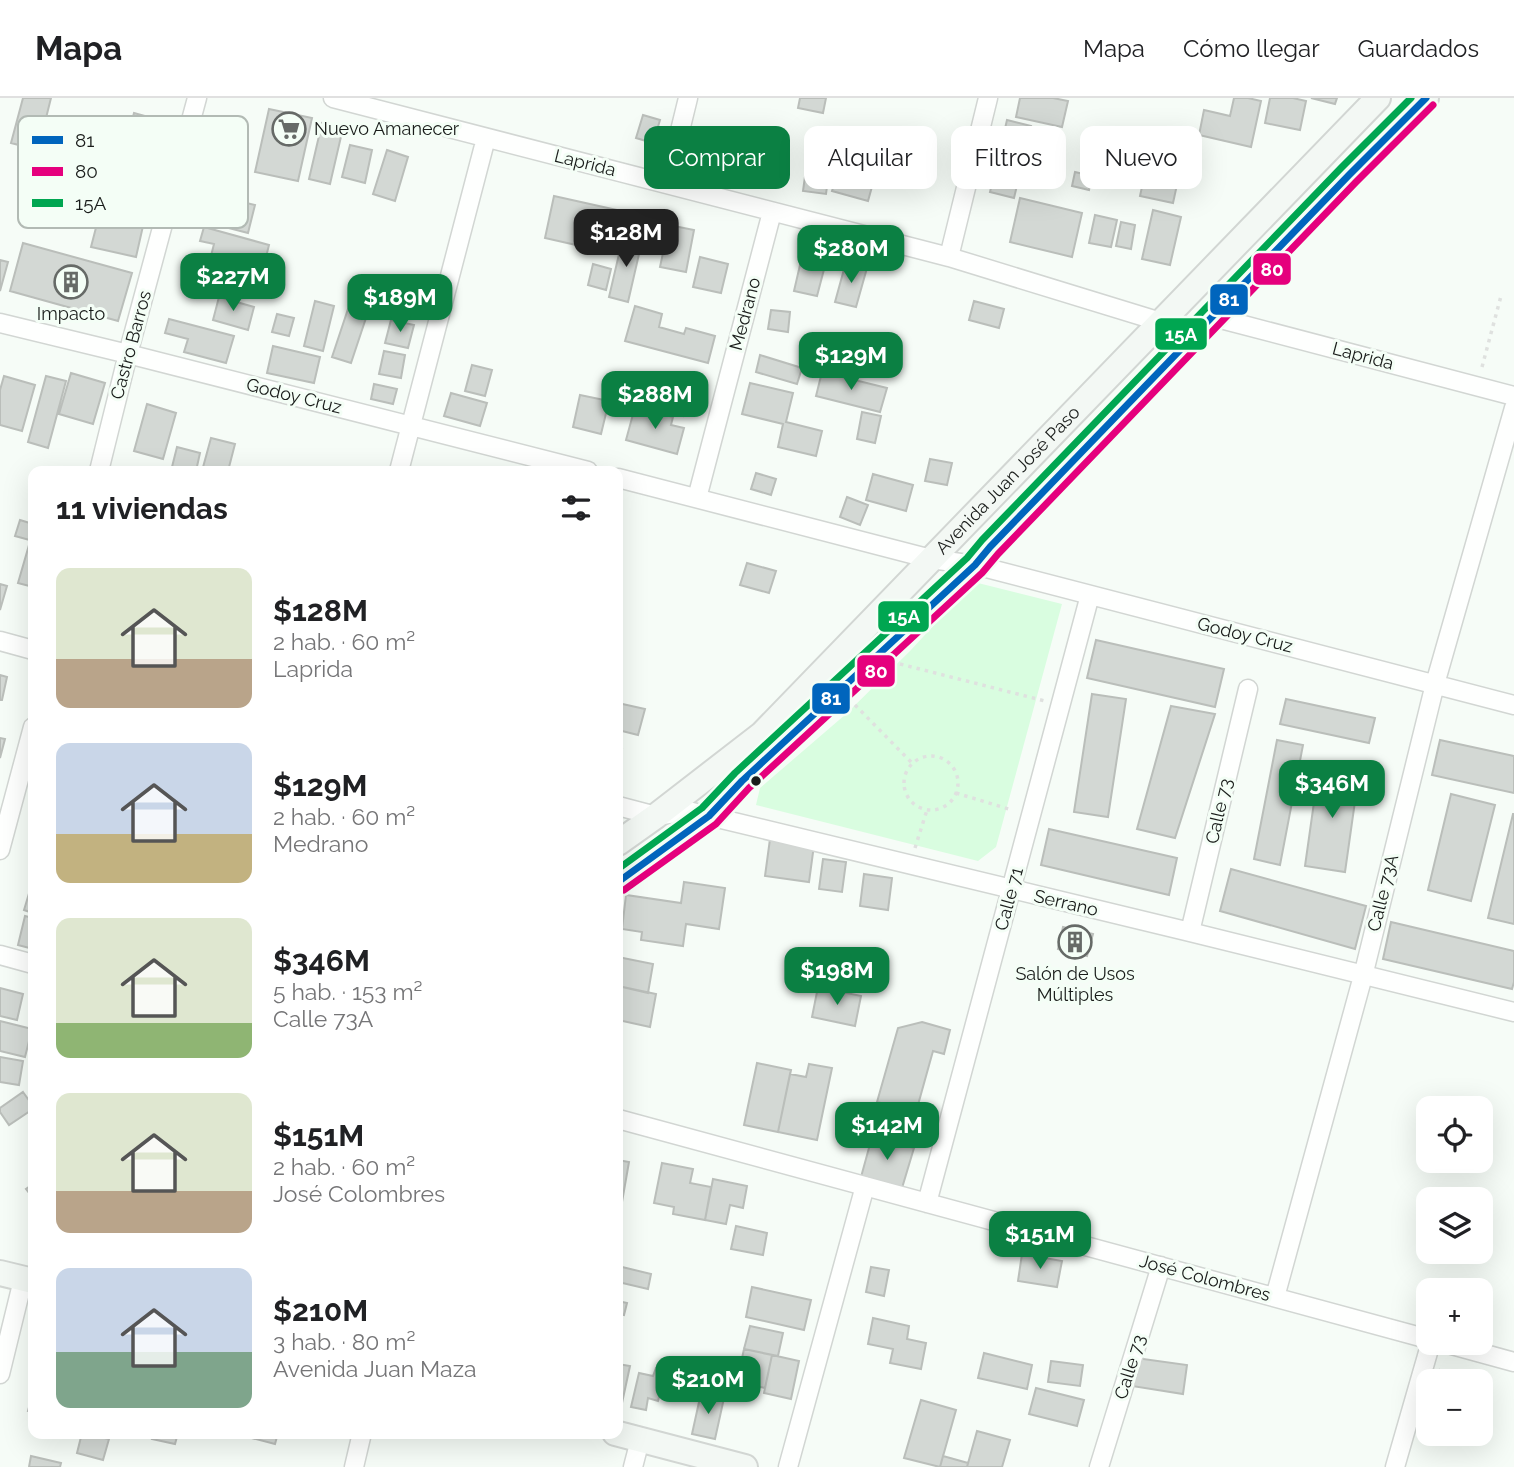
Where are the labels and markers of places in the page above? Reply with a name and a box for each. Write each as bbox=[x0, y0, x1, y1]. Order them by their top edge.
supermarket icon: Nuevo Amanecer bbox=[270, 110, 308, 148]
place label: Nuevo Amanecer bbox=[314, 118, 460, 139]
pin: $128M bbox=[577, 209, 675, 269]
pin: $280M bbox=[802, 226, 900, 285]
pin: $227M bbox=[184, 254, 282, 313]
building icon: Impacto bbox=[52, 263, 90, 301]
pin: $189M bbox=[351, 274, 449, 334]
place label: Impacto bbox=[37, 303, 105, 324]
pin: $129M bbox=[802, 332, 900, 392]
pin: $288M bbox=[606, 372, 704, 431]
pin: $346M bbox=[1283, 760, 1381, 820]
unlabelled marker bbox=[749, 774, 763, 788]
building icon: Salón de Usos Múltiples bbox=[1056, 923, 1094, 961]
pin: $198M bbox=[788, 948, 886, 1007]
place label: Salón de Usos Múltiples bbox=[1015, 963, 1135, 1005]
pin: $142M bbox=[838, 1102, 936, 1162]
pin: $151M bbox=[991, 1212, 1089, 1271]
pin: $210M bbox=[659, 1356, 757, 1416]

